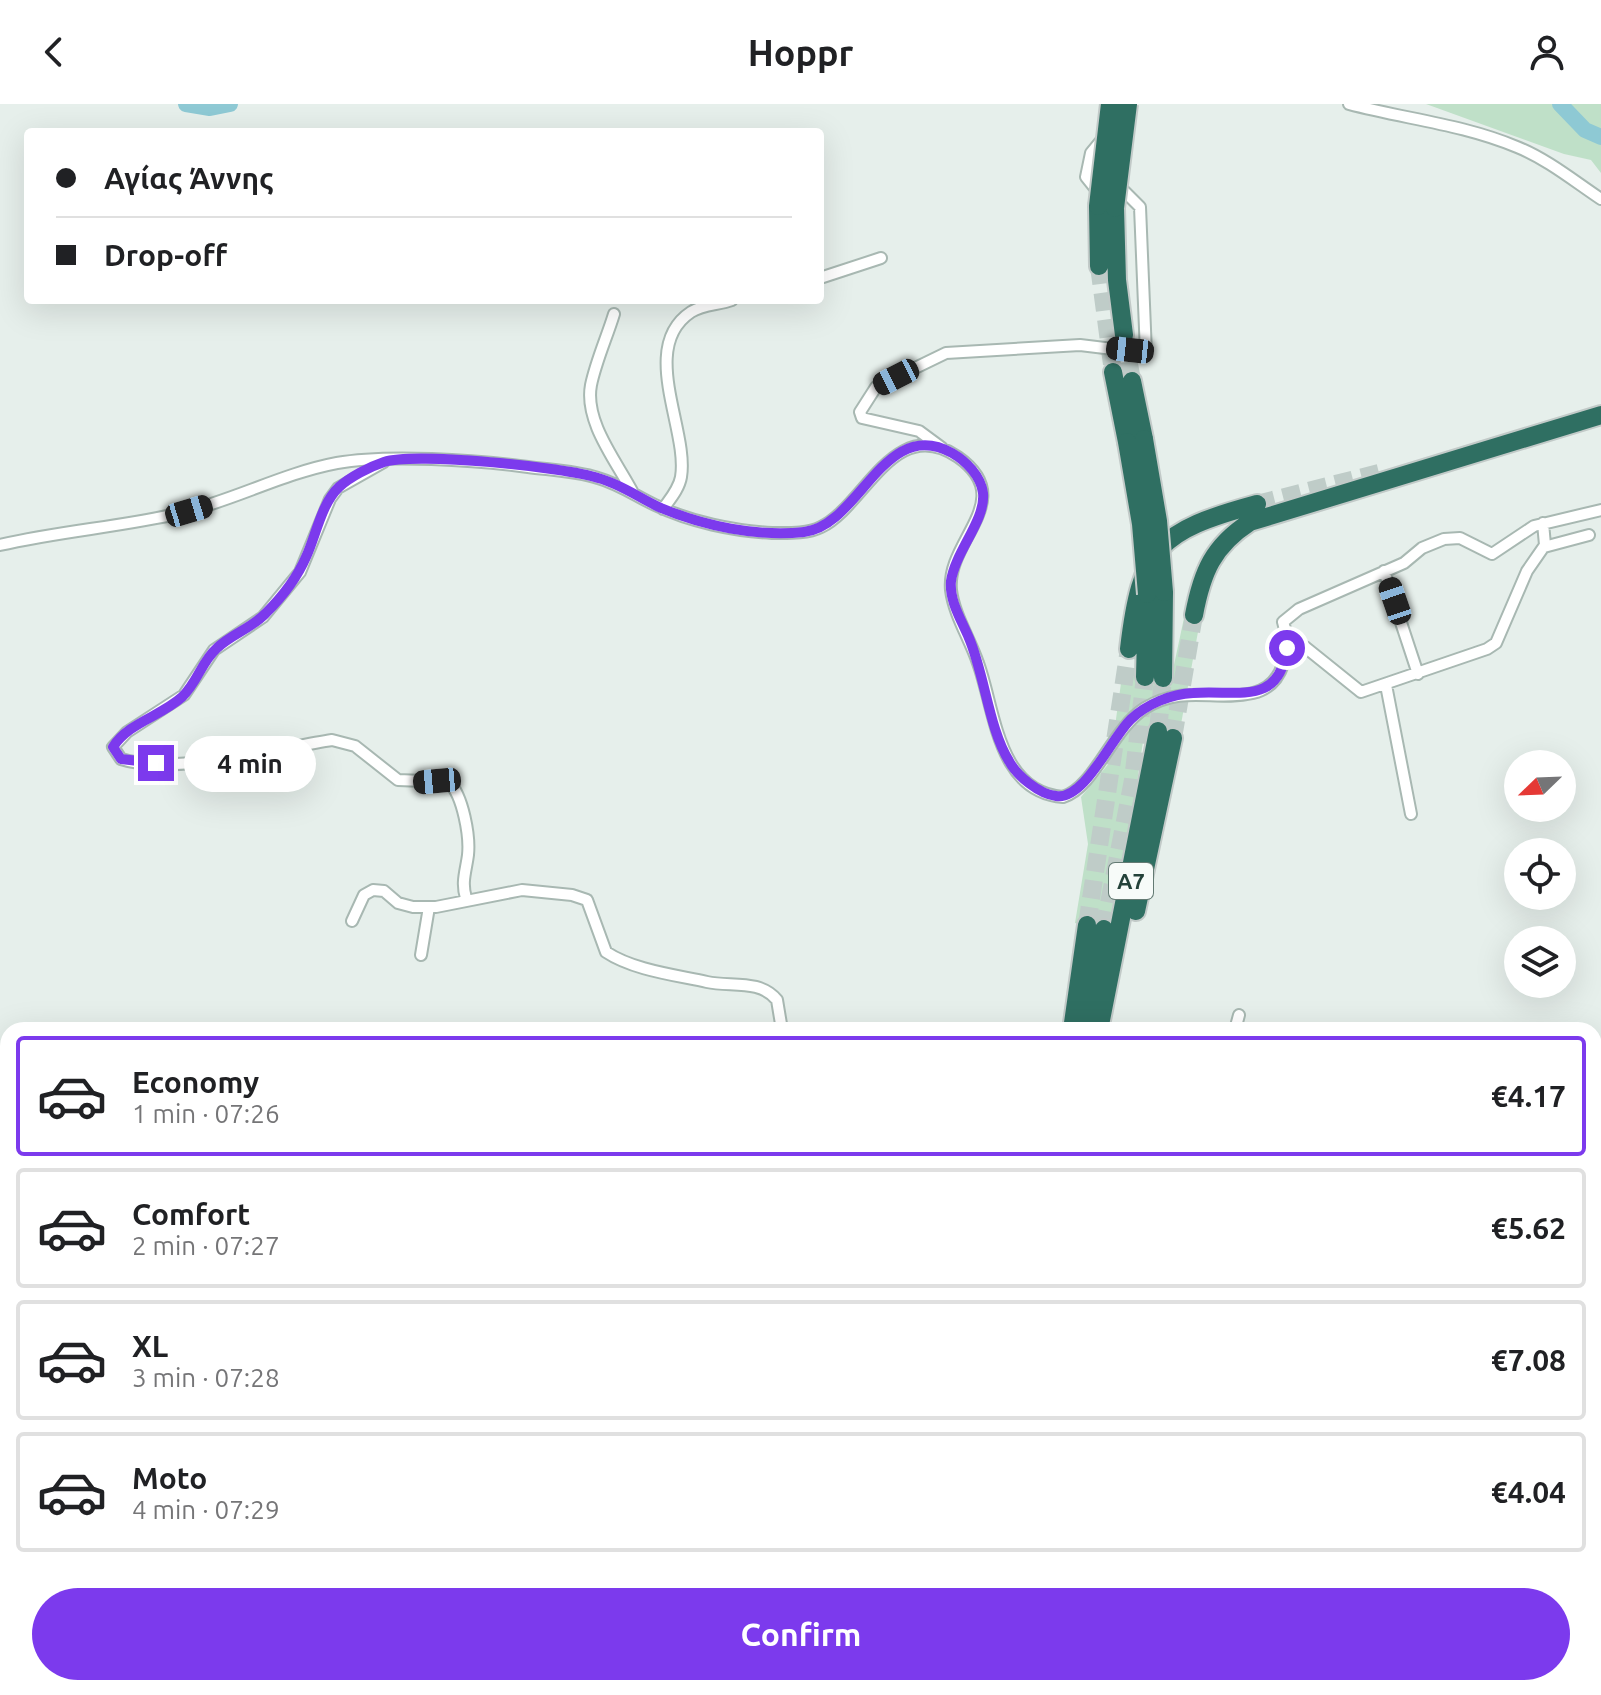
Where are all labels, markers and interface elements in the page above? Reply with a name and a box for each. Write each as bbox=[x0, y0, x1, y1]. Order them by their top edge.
icon: back bbox=[32, 30, 76, 74]
icon: person bbox=[1525, 30, 1569, 74]
text: Hoppr bbox=[748, 32, 853, 73]
text: Αγίας Άννης bbox=[104, 161, 274, 195]
text: Drop-off bbox=[104, 238, 227, 272]
car bbox=[1105, 336, 1155, 364]
car bbox=[869, 355, 923, 399]
car bbox=[163, 493, 215, 529]
car bbox=[1376, 574, 1414, 628]
route start bbox=[1269, 630, 1305, 666]
callout: 4 min bbox=[184, 735, 316, 791]
route end bbox=[138, 745, 174, 781]
text: 4 min bbox=[217, 749, 283, 778]
north arrow bbox=[1504, 750, 1576, 822]
map controls bbox=[1504, 750, 1576, 998]
car bbox=[412, 767, 462, 795]
button: locate bbox=[1504, 838, 1576, 910]
road number: Α7 bbox=[1109, 863, 1153, 899]
button: layers bbox=[1504, 926, 1576, 998]
icon: car bbox=[36, 1060, 108, 1132]
text: Economy bbox=[132, 1065, 259, 1099]
text: €4.17 bbox=[1491, 1079, 1566, 1113]
text: 1 min · 07:26 bbox=[132, 1099, 280, 1128]
icon: car bbox=[36, 1192, 108, 1264]
text: Comfort bbox=[132, 1197, 250, 1231]
text: €5.62 bbox=[1491, 1211, 1566, 1245]
text: 2 min · 07:27 bbox=[132, 1231, 280, 1260]
icon: car bbox=[36, 1324, 108, 1396]
text: XL bbox=[132, 1329, 168, 1363]
text: €7.08 bbox=[1491, 1343, 1566, 1377]
text: 3 min · 07:28 bbox=[132, 1363, 280, 1392]
icon: car bbox=[36, 1456, 108, 1528]
text: Moto bbox=[132, 1461, 207, 1495]
text: €4.04 bbox=[1491, 1475, 1566, 1509]
text: 4 min · 07:29 bbox=[132, 1495, 280, 1524]
button: Confirm bbox=[32, 1588, 1570, 1680]

